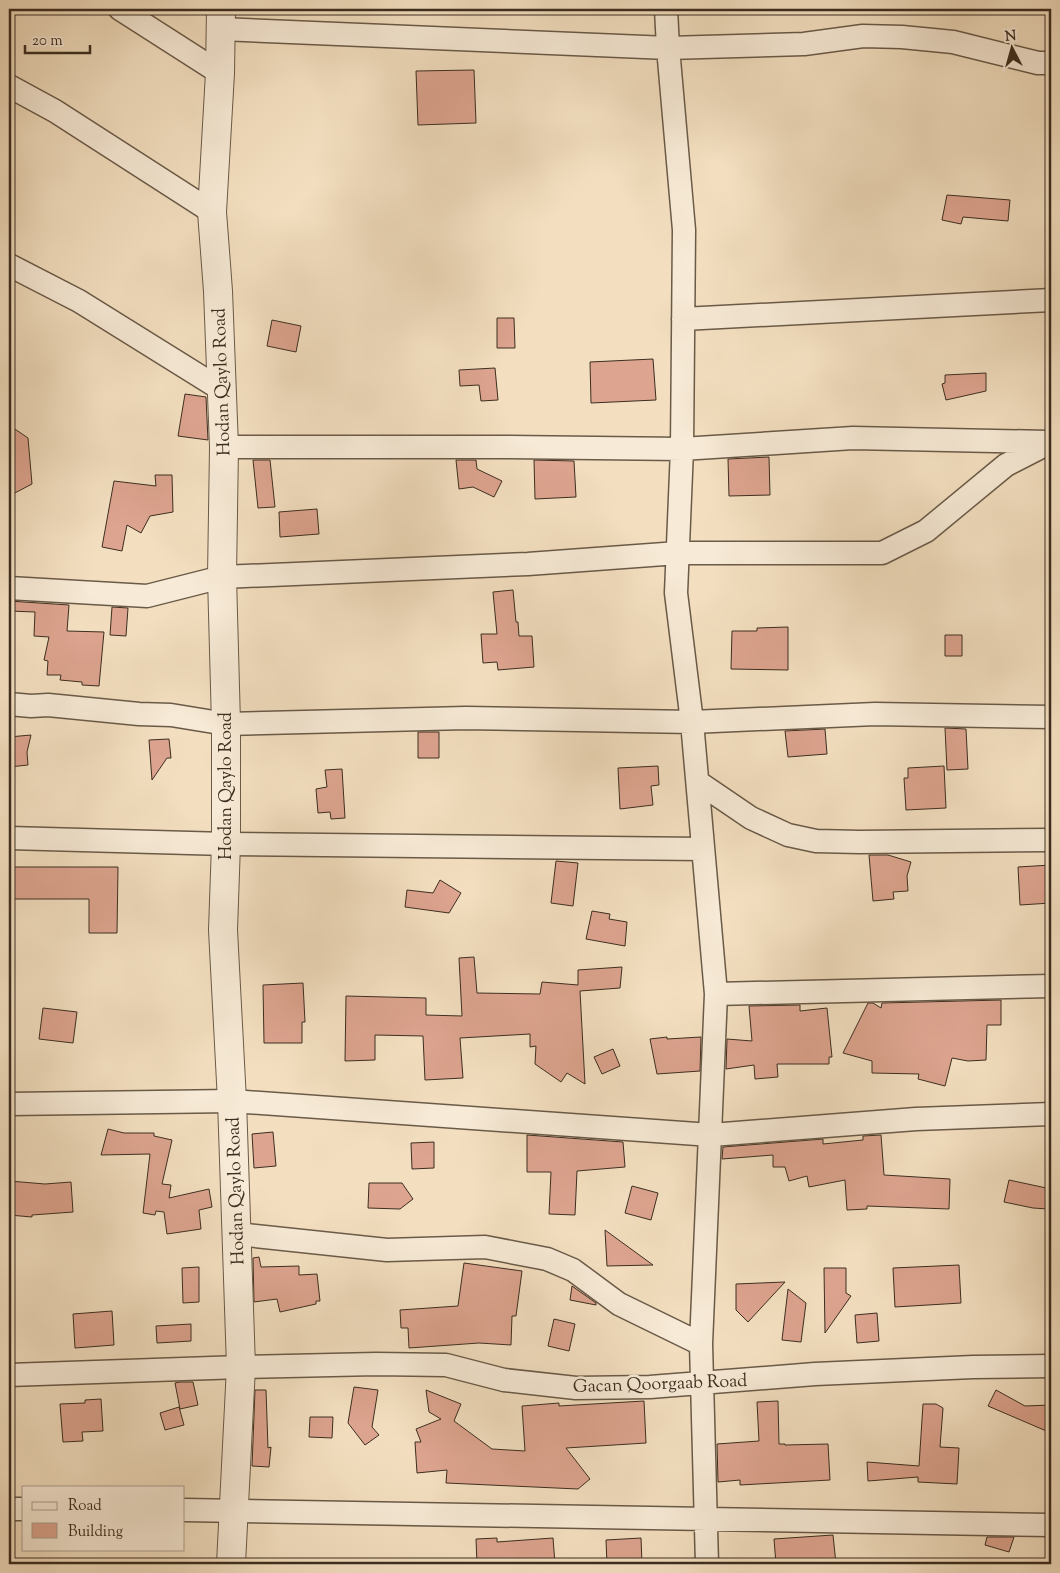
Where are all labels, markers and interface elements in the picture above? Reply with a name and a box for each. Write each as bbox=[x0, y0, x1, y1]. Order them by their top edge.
scale bar bbox=[25, 22, 90, 54]
north arrow bbox=[988, 22, 1038, 72]
text: N bbox=[1004, 27, 1017, 48]
text: 20 m bbox=[32, 31, 63, 52]
street label: Hodan Qaylo Road bbox=[207, 308, 239, 456]
street label: Hodan Qaylo Road bbox=[214, 712, 240, 860]
street label: Hodan Qaylo Road bbox=[221, 1117, 253, 1265]
street label: Gacan Qoorgaab Road bbox=[572, 1369, 748, 1401]
legend bbox=[22, 1486, 185, 1550]
text: Road bbox=[68, 1496, 102, 1517]
text: Building bbox=[68, 1522, 123, 1543]

